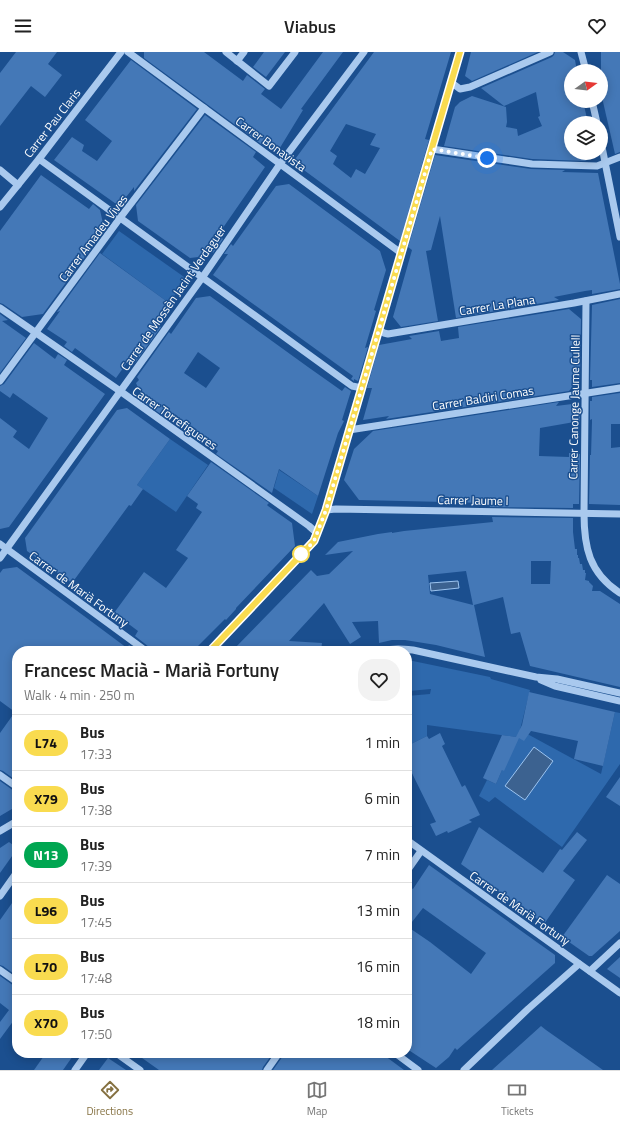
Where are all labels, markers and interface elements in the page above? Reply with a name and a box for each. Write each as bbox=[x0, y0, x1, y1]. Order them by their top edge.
text: Viabus bbox=[284, 13, 336, 40]
icon: menu bbox=[12, 15, 34, 37]
icon: heart bbox=[586, 15, 608, 37]
north arrow bbox=[564, 64, 608, 108]
map controls bbox=[564, 64, 608, 160]
street label: Carrer Pau Claris bbox=[19, 84, 85, 162]
street label: Carrer Bonavista bbox=[231, 112, 311, 176]
button: layers bbox=[564, 116, 608, 160]
your location bbox=[477, 148, 497, 168]
street label: Carrer Amadeu Vives bbox=[54, 190, 132, 286]
street label: Carrer de Mossèn Jacint Verdaguer bbox=[115, 221, 231, 375]
street label: Carrer La Plana bbox=[458, 290, 536, 320]
street label: Carrer Canonge Jaume Cullell bbox=[563, 334, 585, 480]
street label: Carrer Torrefigueres bbox=[128, 381, 222, 455]
street label: Carrer Baldiri Comas bbox=[431, 381, 536, 415]
street label: Carrer Jaume I bbox=[437, 490, 509, 510]
unlabelled marker bbox=[292, 545, 310, 563]
street label: Carrer de Marià Fortuny bbox=[25, 546, 133, 632]
text: Francesc Macià - Marià Fortuny bbox=[24, 655, 279, 684]
button: heart bbox=[358, 659, 400, 701]
text: Walk · 4 min · 250 m bbox=[24, 685, 135, 705]
text: Bus bbox=[80, 721, 105, 744]
text: 1 min bbox=[364, 731, 400, 754]
text: L74 bbox=[35, 732, 57, 753]
text: 17:33 bbox=[80, 744, 112, 764]
text: Bus bbox=[80, 777, 105, 800]
text: 6 min bbox=[364, 787, 400, 810]
text: X79 bbox=[34, 788, 58, 809]
text: 17:38 bbox=[80, 800, 112, 820]
text: Bus bbox=[80, 833, 105, 856]
text: 7 min bbox=[364, 843, 400, 866]
text: N13 bbox=[33, 844, 59, 865]
text: 17:39 bbox=[80, 856, 112, 876]
street label: Carrer de Marià Fortuny bbox=[466, 866, 575, 950]
text: Bus bbox=[80, 889, 105, 912]
text: 13 min bbox=[356, 899, 400, 922]
text: L96 bbox=[35, 900, 57, 921]
text: 17:45 bbox=[80, 912, 112, 932]
text: Bus bbox=[80, 945, 105, 968]
text: 16 min bbox=[356, 955, 400, 978]
text: L70 bbox=[35, 956, 57, 977]
text: 17:48 bbox=[80, 968, 112, 988]
text: Bus bbox=[80, 1001, 105, 1024]
text: 18 min bbox=[356, 1011, 400, 1034]
text: X70 bbox=[34, 1012, 58, 1033]
text: 17:50 bbox=[80, 1024, 112, 1044]
tab: Directions bbox=[86, 1079, 133, 1119]
tab: Map bbox=[306, 1079, 328, 1119]
tab: Tickets bbox=[501, 1079, 534, 1119]

